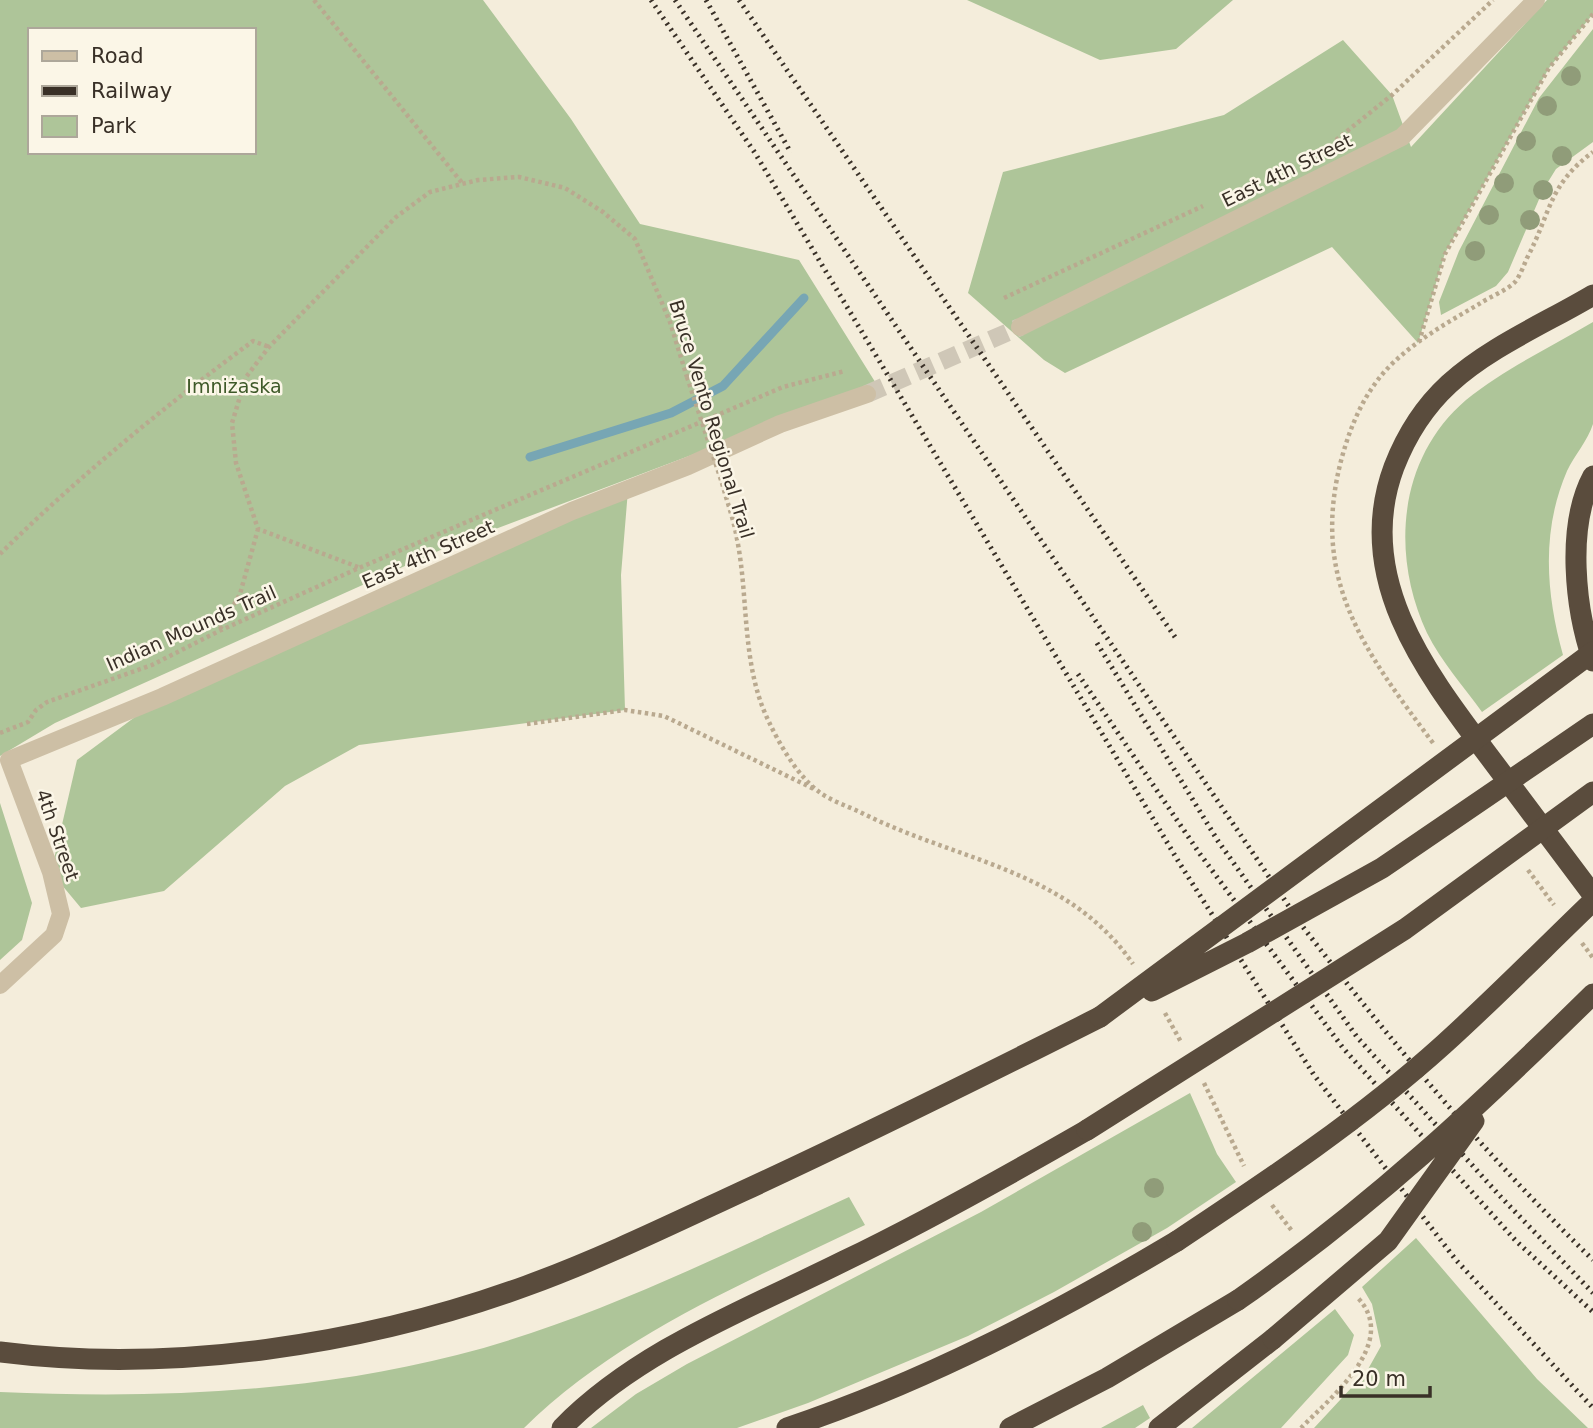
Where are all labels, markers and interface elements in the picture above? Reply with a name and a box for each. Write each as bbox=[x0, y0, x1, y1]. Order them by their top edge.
legend bbox=[28, 28, 256, 154]
text: Road bbox=[91, 44, 144, 68]
text: Railway bbox=[91, 79, 172, 103]
text: Park bbox=[91, 114, 137, 138]
street label: East 4th Street bbox=[1218, 129, 1356, 211]
street label: Bruce Vento Regional Trail bbox=[665, 297, 759, 541]
park label: Imniżaska bbox=[186, 375, 282, 397]
street label: East 4th Street bbox=[358, 515, 498, 593]
street label: Indian Mounds Trail bbox=[103, 581, 279, 675]
street label: 4th Street bbox=[32, 786, 84, 884]
scale bar bbox=[1341, 1354, 1430, 1398]
text: 20 m bbox=[1352, 1367, 1406, 1391]

